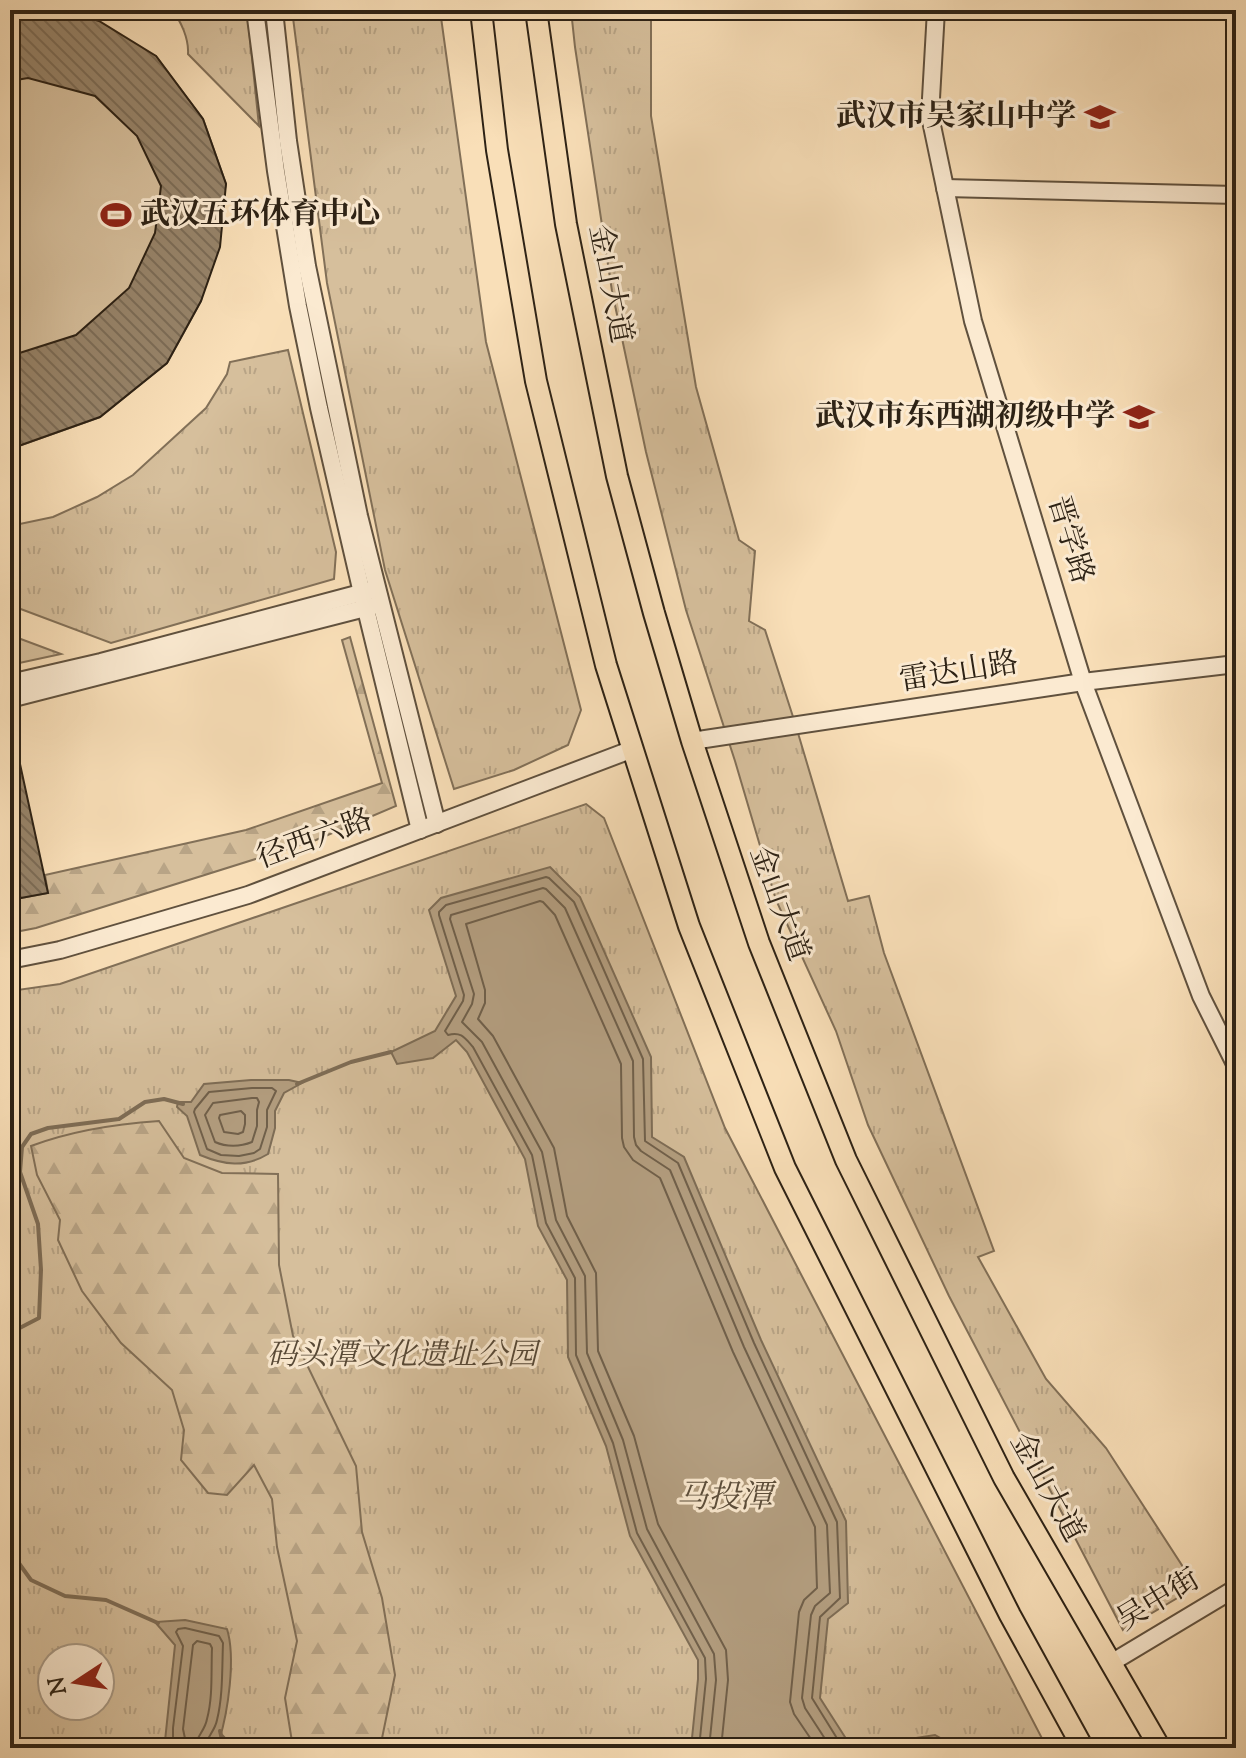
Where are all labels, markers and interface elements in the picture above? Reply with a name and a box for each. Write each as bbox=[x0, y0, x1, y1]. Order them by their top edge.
place label: 武汉市吴家山中学 bbox=[836, 96, 1076, 139]
school or university icon: 武汉市吴家山中学 bbox=[1083, 100, 1117, 134]
place label: 武汉五环体育中心 bbox=[140, 194, 380, 237]
sports icon: 武汉五环体育中心 bbox=[99, 198, 133, 232]
street label: 金山大道 bbox=[576, 221, 642, 347]
place label: 武汉市东西湖初级中学 bbox=[815, 396, 1115, 439]
school or university icon: 武汉市东西湖初级中学 bbox=[1122, 400, 1156, 434]
street label: 晋学路 bbox=[1035, 491, 1103, 589]
street label: 雷达山路 bbox=[896, 642, 1022, 704]
street label: 径西六路 bbox=[251, 799, 379, 881]
street label: 金山大道 bbox=[737, 840, 819, 968]
park label: 码头潭文化遗址公园 bbox=[267, 1335, 541, 1378]
street label: 金山大道 bbox=[998, 1425, 1094, 1551]
water label: 马投潭 bbox=[676, 1476, 777, 1522]
street label: 吴中街 bbox=[1109, 1559, 1209, 1643]
north arrow bbox=[36, 1642, 116, 1722]
text: N bbox=[42, 1673, 77, 1697]

